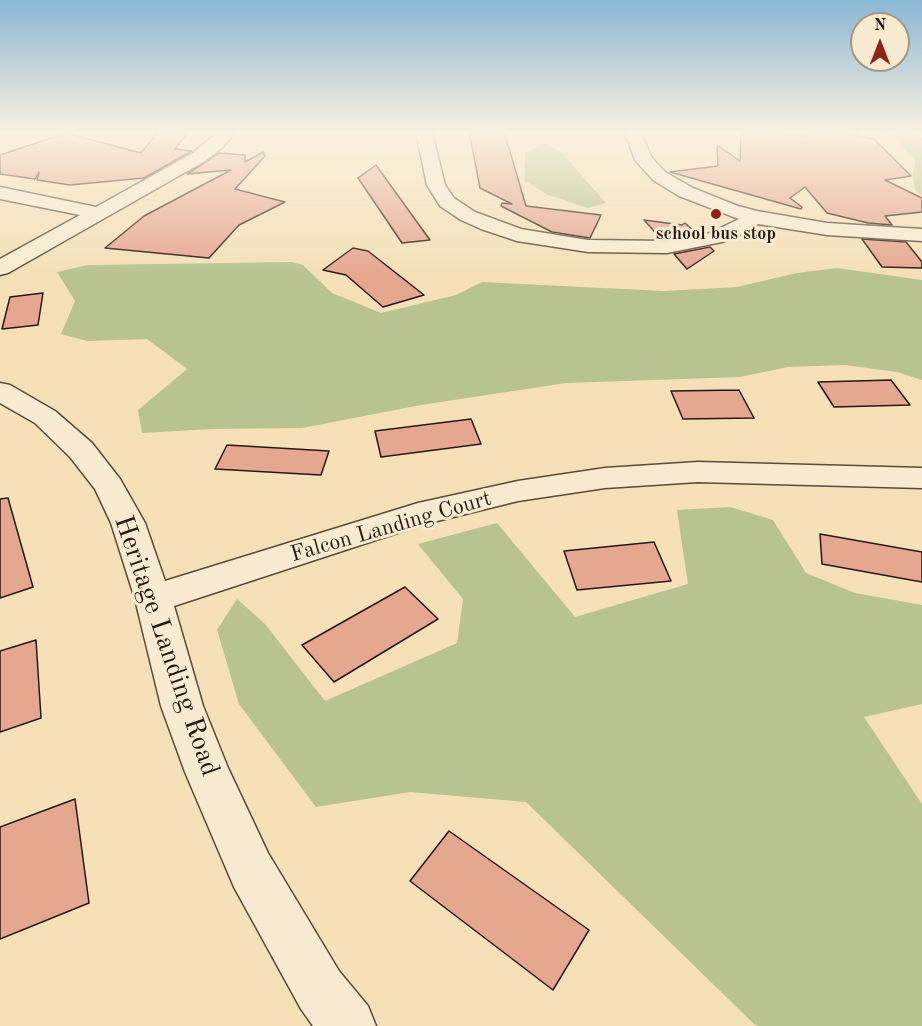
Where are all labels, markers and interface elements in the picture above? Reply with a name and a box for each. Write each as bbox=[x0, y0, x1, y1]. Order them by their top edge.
north arrow bbox=[850, 12, 910, 72]
text: N bbox=[874, 18, 886, 34]
marker: school bus stop bbox=[709, 207, 723, 221]
place label: school bus stop bbox=[656, 223, 776, 245]
street label: Falcon Landing Court bbox=[288, 486, 494, 568]
street label: Heritage Landing Road bbox=[106, 511, 226, 781]

